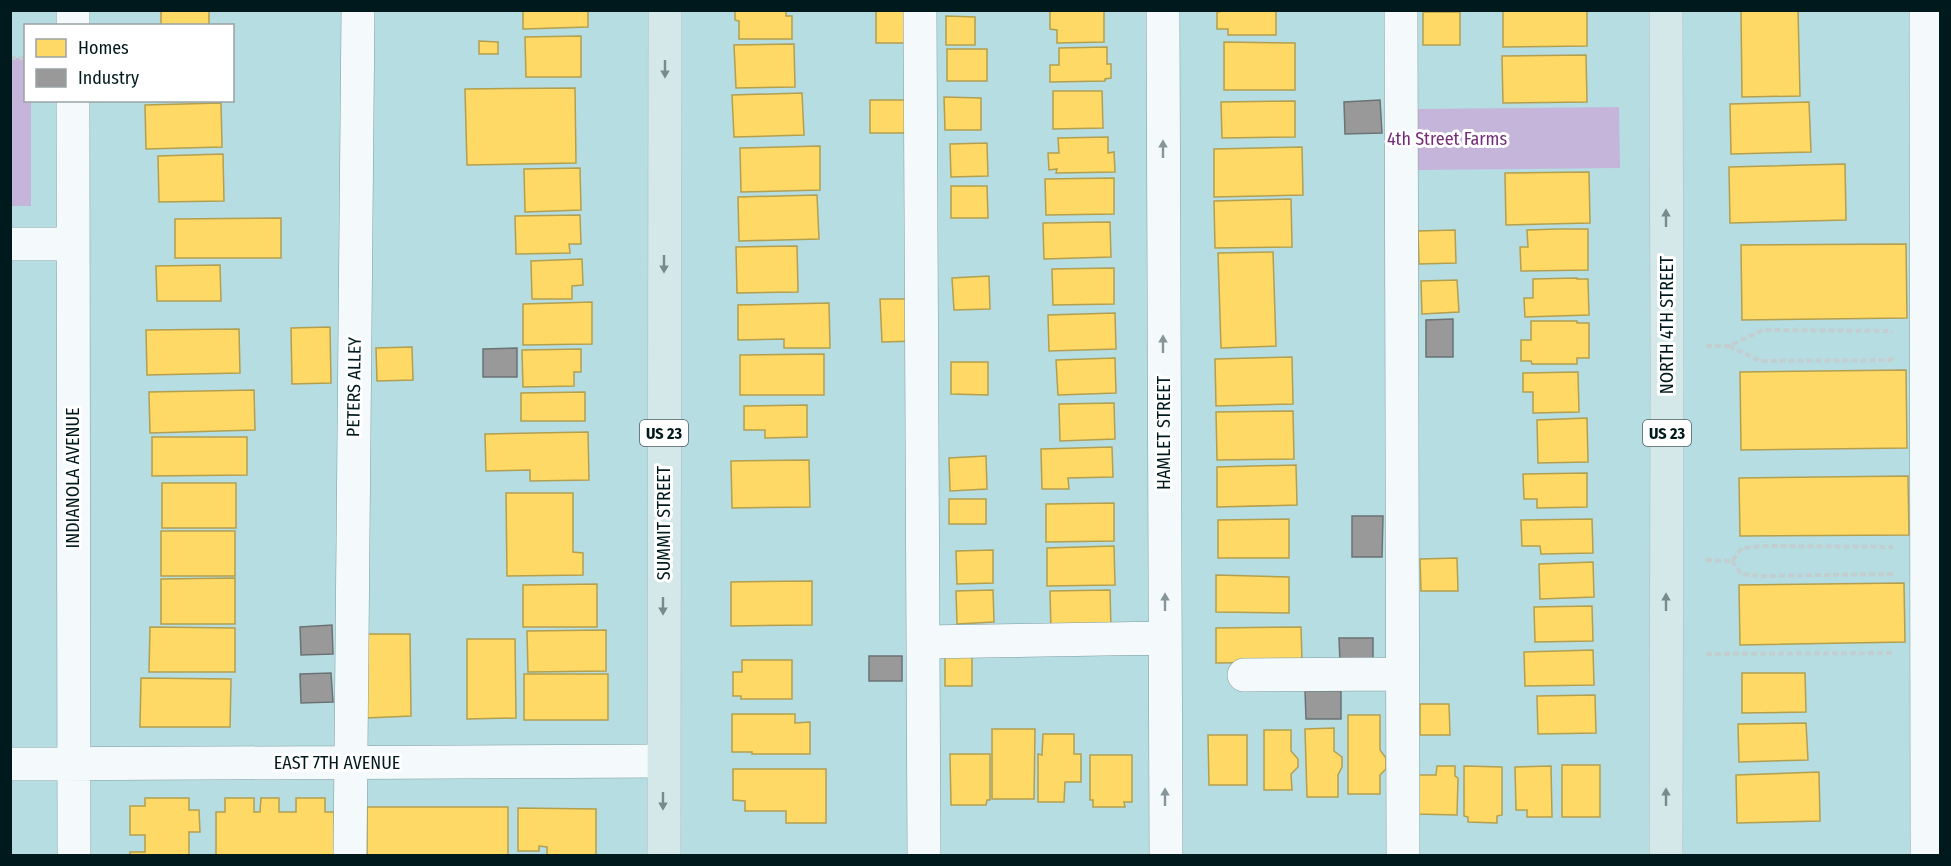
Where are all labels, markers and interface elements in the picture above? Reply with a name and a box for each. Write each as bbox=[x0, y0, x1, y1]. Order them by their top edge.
legend bbox=[24, 24, 234, 102]
text: Homes bbox=[78, 37, 129, 59]
one-way arrow bbox=[660, 59, 670, 78]
text: Industry bbox=[78, 67, 139, 89]
park label: 4th Street Farms bbox=[1387, 128, 1507, 150]
one-way arrow bbox=[1158, 140, 1168, 159]
one-way arrow bbox=[1662, 209, 1671, 228]
one-way arrow bbox=[659, 254, 669, 273]
street label: NORTH 4TH STREET bbox=[1656, 255, 1678, 394]
one-way arrow bbox=[1159, 335, 1168, 354]
street label: PETERS ALLEY bbox=[342, 337, 366, 437]
street label: HAMLET STREET bbox=[1153, 375, 1175, 490]
street label: INDIANOLA AVENUE bbox=[62, 408, 84, 548]
road number: US 23 bbox=[640, 420, 688, 446]
road number: US 23 bbox=[1643, 420, 1691, 446]
street label: SUMMIT STREET bbox=[653, 465, 675, 580]
one-way arrow bbox=[1160, 593, 1170, 612]
one-way arrow bbox=[1661, 593, 1671, 612]
one-way arrow bbox=[659, 596, 668, 615]
street label: EAST 7TH AVENUE bbox=[274, 752, 400, 774]
one-way arrow bbox=[1160, 788, 1170, 807]
one-way arrow bbox=[1661, 788, 1671, 807]
one-way arrow bbox=[658, 791, 668, 810]

